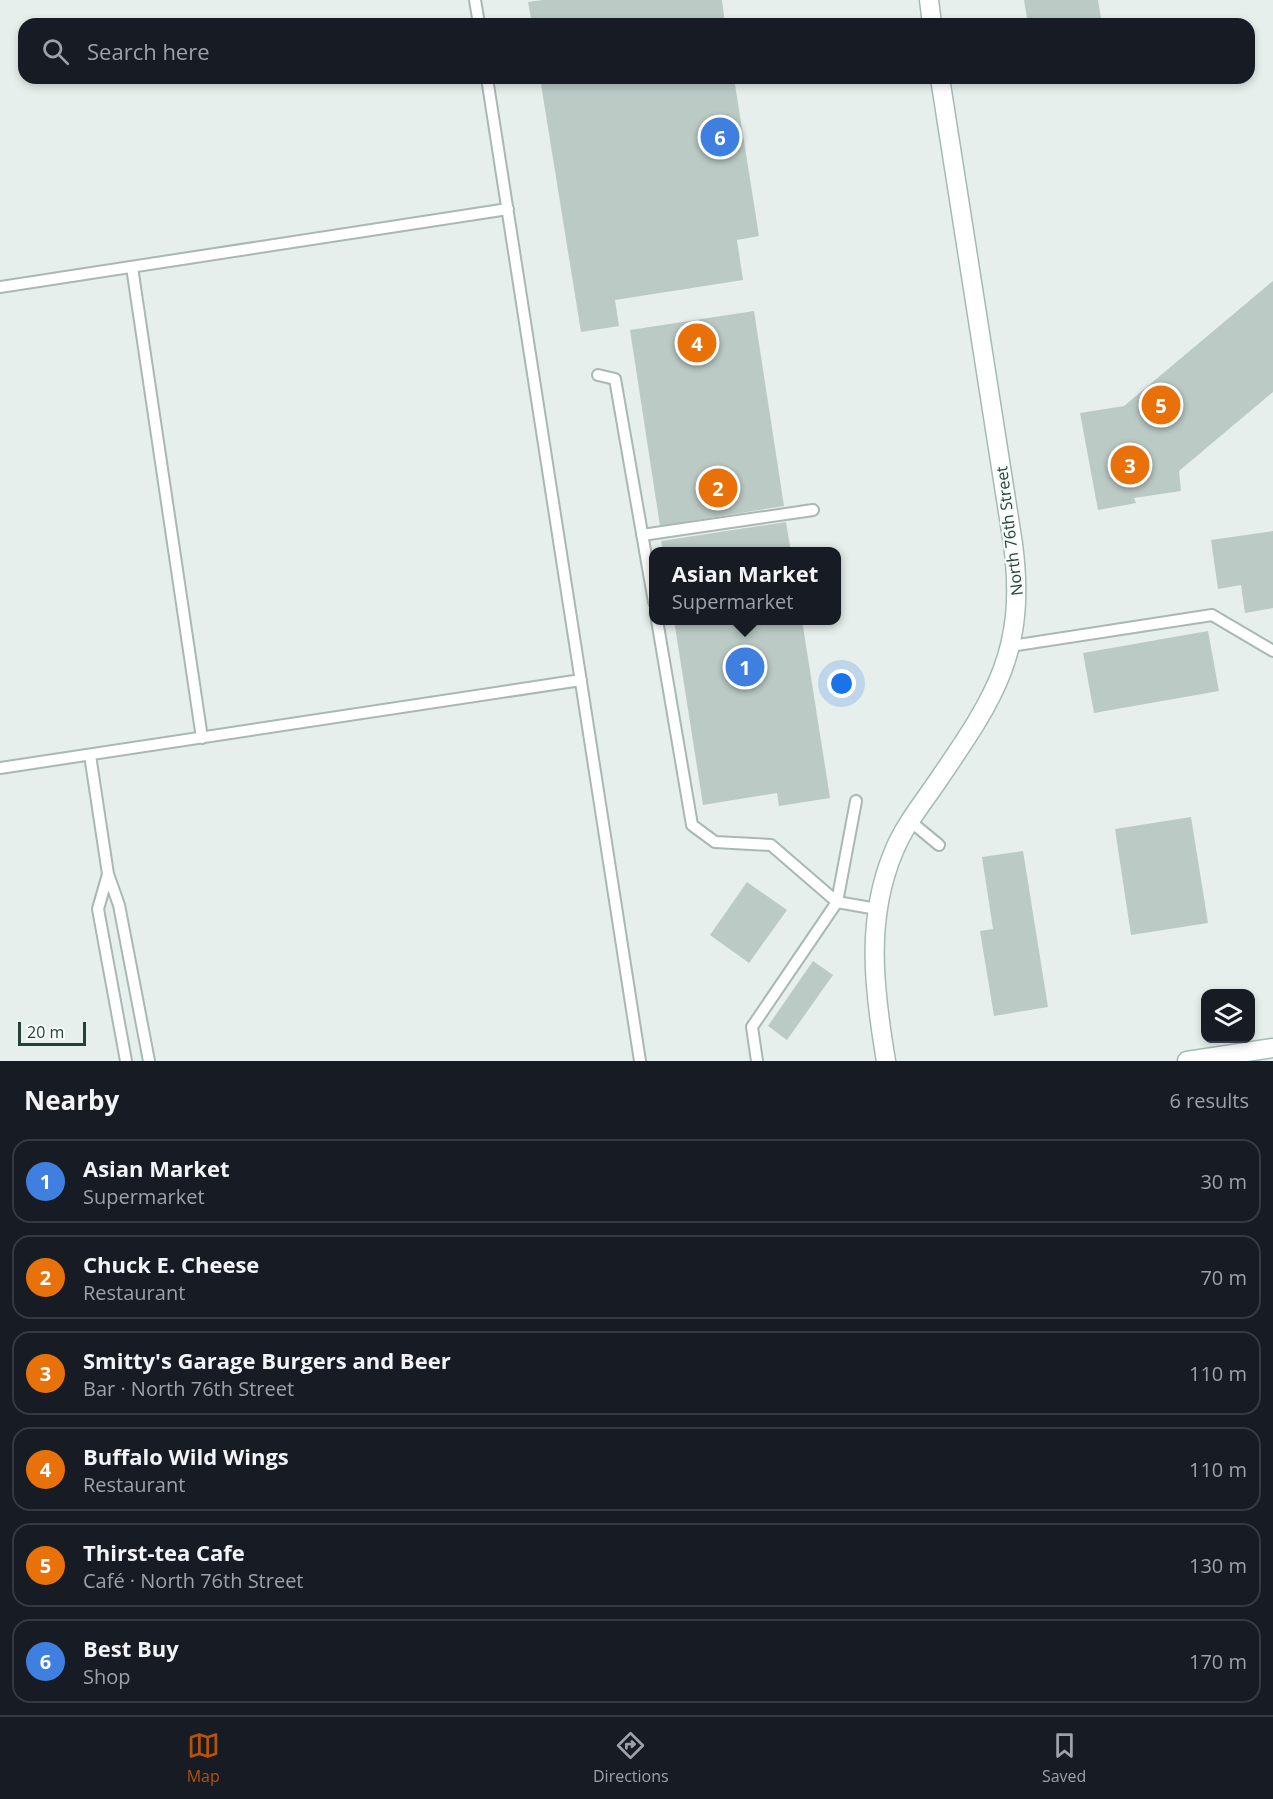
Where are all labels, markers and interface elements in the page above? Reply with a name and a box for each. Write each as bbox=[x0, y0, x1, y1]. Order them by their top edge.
search box bbox=[18, 18, 1255, 84]
icon: search bbox=[39, 35, 72, 68]
text: Search here bbox=[87, 36, 210, 66]
pin: 6 bbox=[700, 114, 740, 160]
pin: 4 bbox=[678, 320, 716, 366]
pin: 5 bbox=[1142, 382, 1180, 428]
pin: 3 bbox=[1110, 442, 1150, 488]
street label: North 76th Street bbox=[990, 465, 1028, 597]
pin: 2 bbox=[698, 466, 738, 510]
popup bbox=[649, 547, 841, 625]
text: Asian Market bbox=[672, 558, 818, 588]
text: Supermarket bbox=[672, 588, 793, 615]
pin: 1 bbox=[726, 644, 764, 690]
your location bbox=[827, 669, 856, 698]
map controls bbox=[1201, 989, 1255, 1043]
button: layers bbox=[1201, 989, 1255, 1043]
scale bar bbox=[18, 1019, 86, 1046]
text: 20 m bbox=[27, 1021, 64, 1043]
text: Nearby bbox=[24, 1082, 119, 1118]
text: 6 results bbox=[1169, 1087, 1249, 1114]
text: Asian Market bbox=[83, 1153, 230, 1183]
text: 1 bbox=[40, 1168, 51, 1195]
text: 30 m bbox=[1200, 1168, 1247, 1195]
text: Supermarket bbox=[83, 1183, 205, 1210]
text: Chuck E. Cheese bbox=[83, 1249, 259, 1279]
text: 2 bbox=[40, 1264, 51, 1291]
text: 70 m bbox=[1200, 1264, 1247, 1291]
text: Restaurant bbox=[83, 1279, 185, 1306]
text: Smitty's Garage Burgers and Beer bbox=[83, 1345, 451, 1375]
text: 3 bbox=[40, 1360, 51, 1387]
text: 110 m bbox=[1189, 1360, 1247, 1387]
text: Bar · North 76th Street bbox=[83, 1375, 294, 1402]
text: Buffalo Wild Wings bbox=[83, 1441, 289, 1471]
text: 4 bbox=[40, 1456, 51, 1483]
text: 110 m bbox=[1189, 1456, 1247, 1483]
text: Restaurant bbox=[83, 1471, 185, 1498]
text: Thirst-tea Cafe bbox=[83, 1537, 245, 1567]
text: 5 bbox=[40, 1552, 51, 1579]
text: 130 m bbox=[1189, 1552, 1247, 1579]
text: Café · North 76th Street bbox=[83, 1567, 304, 1594]
text: Best Buy bbox=[83, 1633, 179, 1663]
text: 6 bbox=[40, 1648, 51, 1675]
text: 170 m bbox=[1189, 1648, 1247, 1675]
text: Shop bbox=[83, 1663, 131, 1690]
tab: Map bbox=[187, 1729, 220, 1787]
tab: Directions bbox=[593, 1729, 669, 1787]
tab: Saved bbox=[1042, 1729, 1086, 1787]

